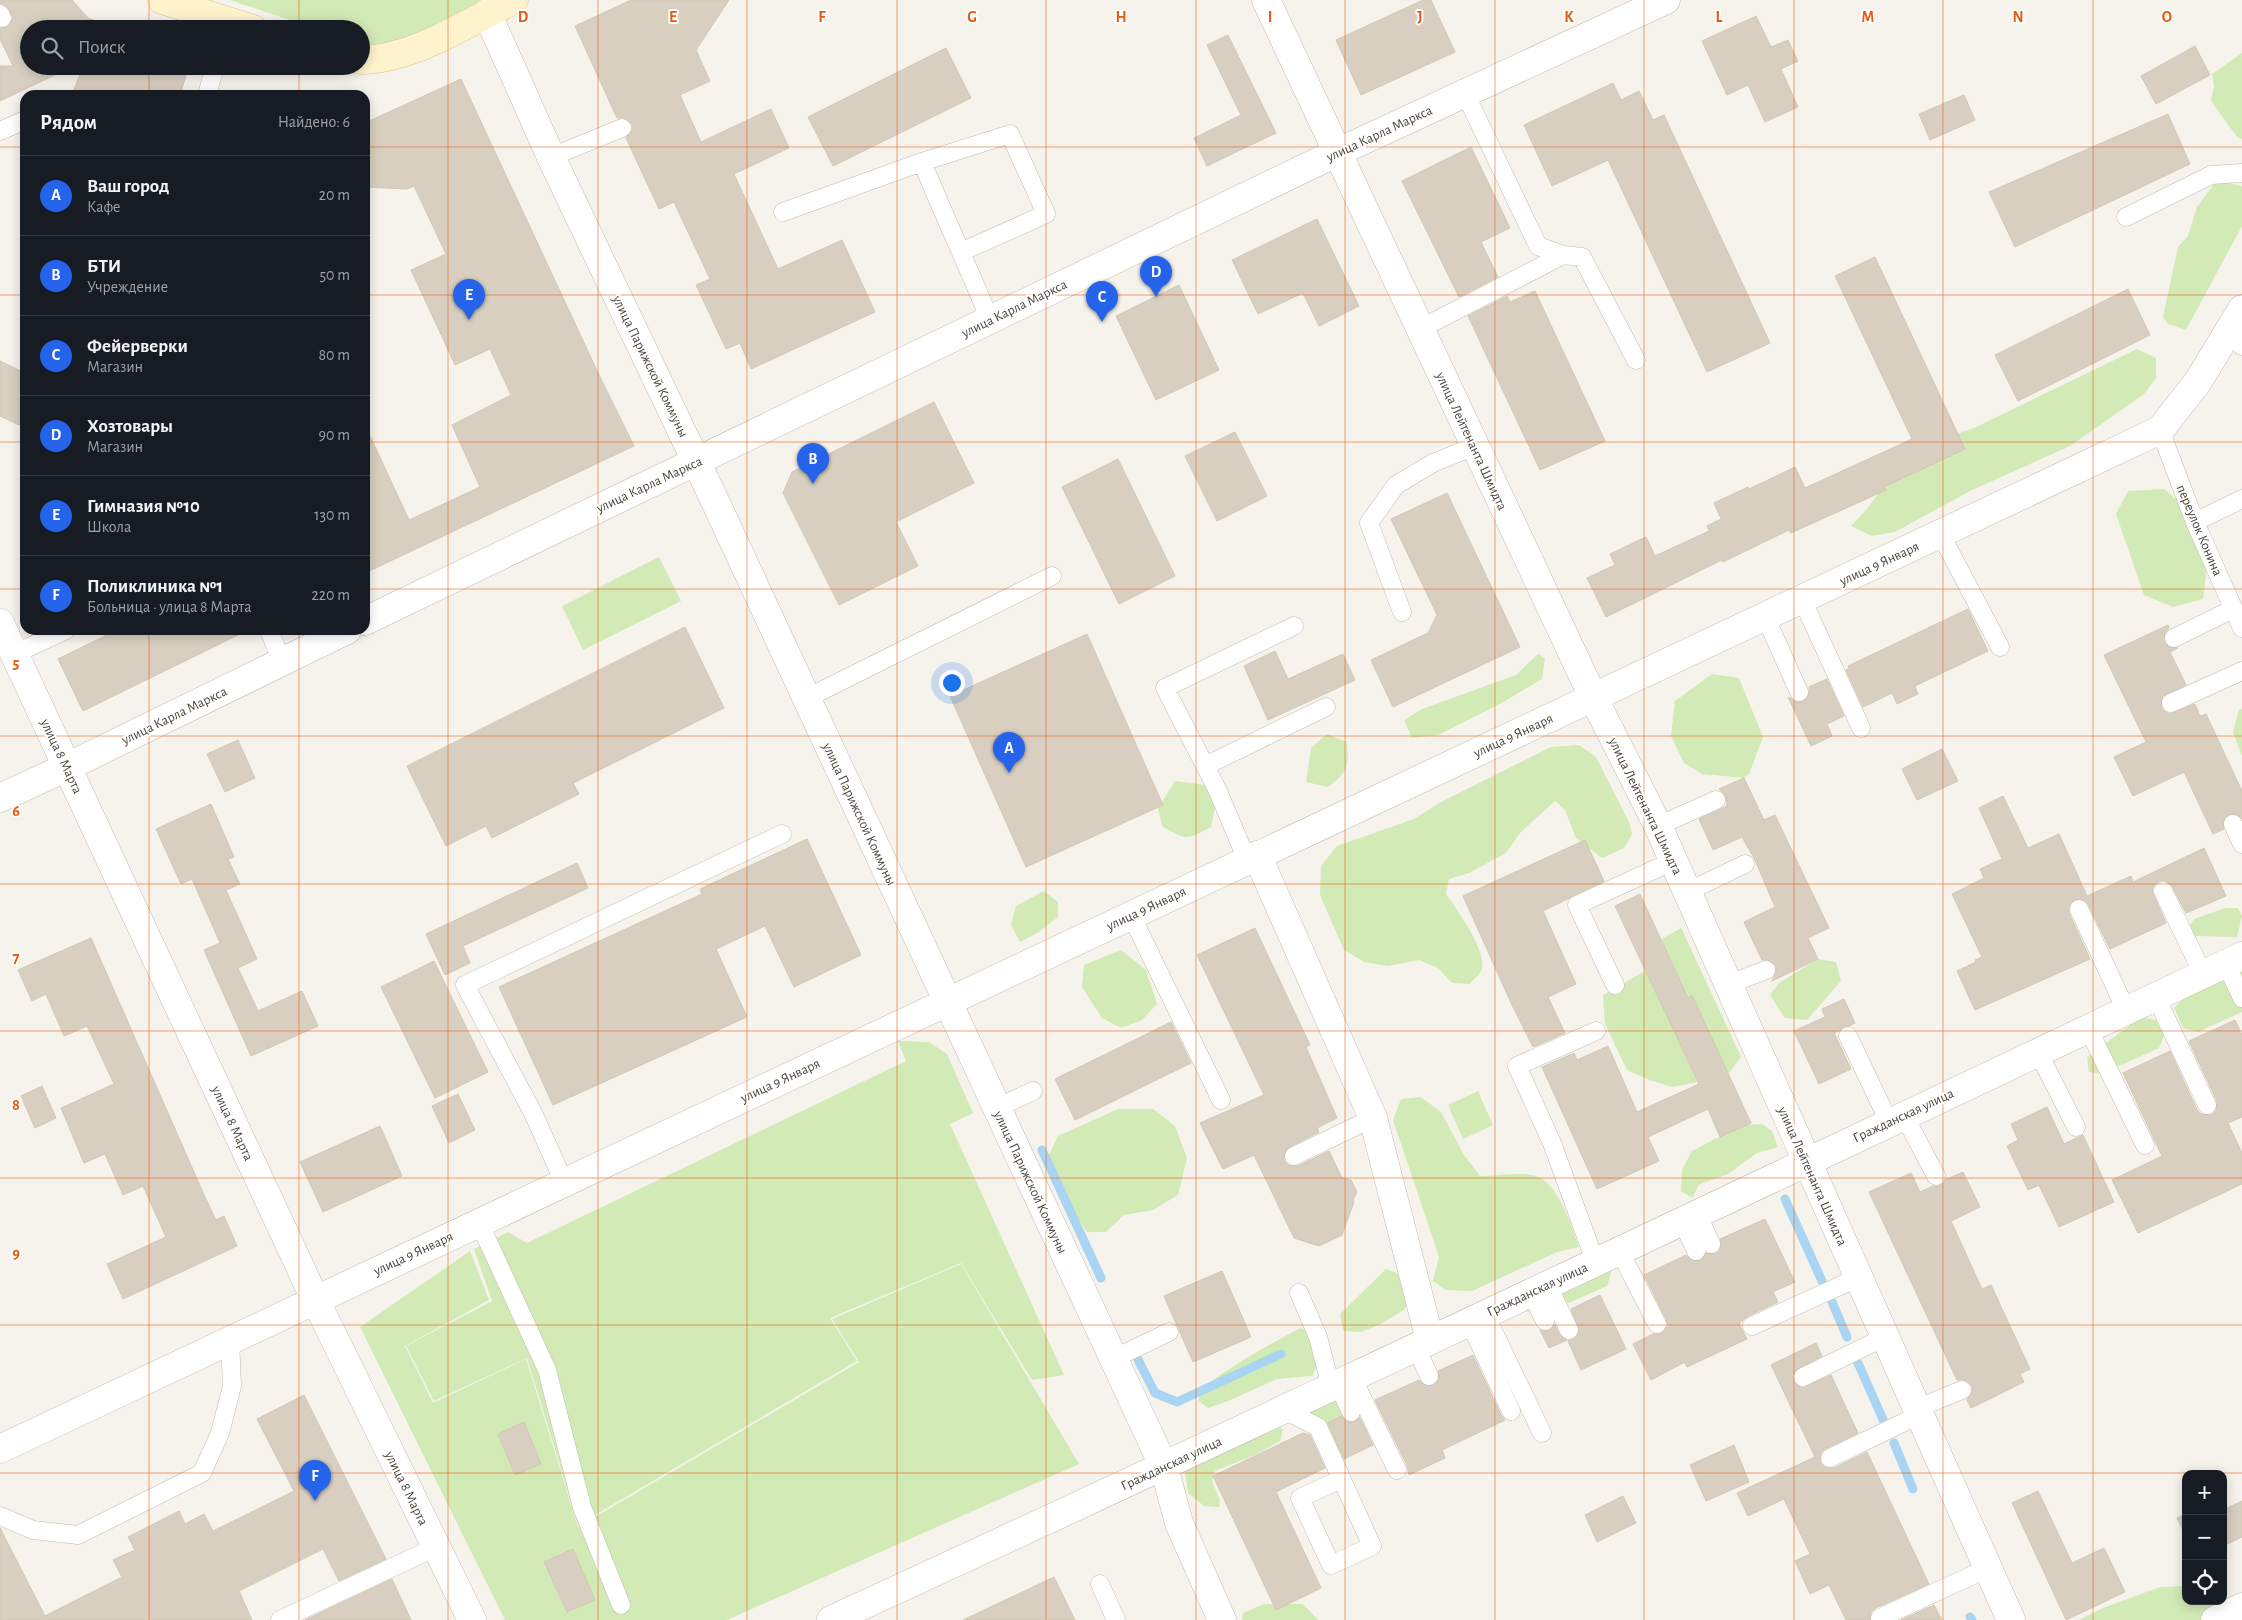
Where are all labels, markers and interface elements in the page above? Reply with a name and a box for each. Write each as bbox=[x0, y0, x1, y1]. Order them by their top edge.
text: D bbox=[518, 9, 529, 25]
text: E bbox=[669, 9, 677, 25]
text: F bbox=[818, 9, 826, 25]
text: G bbox=[967, 9, 977, 25]
text: H bbox=[1115, 9, 1127, 25]
text: I bbox=[1268, 9, 1272, 25]
text: J bbox=[1417, 9, 1423, 25]
text: K bbox=[1564, 9, 1574, 25]
text: L bbox=[1716, 9, 1723, 25]
text: M bbox=[1862, 9, 1874, 25]
text: N bbox=[2012, 9, 2024, 25]
text: O bbox=[2162, 9, 2172, 25]
search box bbox=[20, 20, 370, 75]
icon: search bbox=[38, 34, 66, 62]
text: Поиск bbox=[78, 38, 125, 57]
street label: улица Карла Маркса bbox=[1323, 103, 1435, 165]
text: Рядом bbox=[40, 112, 97, 133]
text: Найдено: 6 bbox=[278, 114, 350, 130]
text: Ваш город bbox=[87, 177, 169, 196]
text: A bbox=[51, 187, 61, 203]
text: 20 m bbox=[319, 187, 350, 203]
text: Кафе bbox=[87, 199, 120, 215]
pin: D bbox=[1140, 256, 1172, 297]
text: БТИ bbox=[87, 257, 121, 276]
text: B bbox=[51, 267, 61, 283]
text: 50 m bbox=[319, 267, 350, 283]
street label: улица Карла Маркса bbox=[959, 277, 1070, 341]
text: Учреждение bbox=[87, 279, 168, 295]
pin: E bbox=[453, 279, 485, 320]
pin: C bbox=[1086, 281, 1118, 322]
street label: улица Парижской Коммуны bbox=[609, 292, 691, 439]
text: Фейерверки bbox=[87, 337, 188, 356]
text: C bbox=[52, 347, 60, 363]
text: 80 m bbox=[319, 347, 350, 363]
text: Магазин bbox=[87, 359, 143, 375]
street label: улица Лейтенанта Шмидта bbox=[1432, 369, 1510, 513]
text: Хозтовары bbox=[87, 417, 173, 436]
text: D bbox=[51, 427, 61, 443]
text: 90 m bbox=[319, 427, 350, 443]
text: Магазин bbox=[87, 439, 143, 455]
pin: B bbox=[797, 443, 829, 484]
street label: улица Карла Маркса bbox=[593, 454, 705, 516]
street label: переулок Конина bbox=[2174, 483, 2225, 579]
text: Гимназия №10 bbox=[87, 497, 200, 516]
text: E bbox=[52, 507, 60, 523]
text: 130 m bbox=[314, 507, 350, 523]
text: Школа bbox=[87, 519, 131, 535]
street label: улица 9 Января bbox=[1837, 539, 1921, 589]
text: Поликлиника №1 bbox=[87, 577, 223, 596]
text: F bbox=[52, 587, 60, 603]
text: 220 m bbox=[312, 587, 350, 603]
text: Больница · улица 8 Марта bbox=[87, 599, 252, 615]
text: 5 bbox=[13, 655, 20, 671]
your location bbox=[939, 670, 965, 696]
street label: улица Карла Маркса bbox=[119, 684, 230, 748]
street label: улица 9 Января bbox=[1471, 711, 1555, 761]
street label: улица 8 Марта bbox=[37, 716, 85, 797]
pin: A bbox=[993, 732, 1025, 773]
street label: улица Лейтенанта Шмидта bbox=[1605, 735, 1685, 878]
street label: улица Парижской Коммуны bbox=[819, 740, 898, 888]
text: 6 bbox=[12, 803, 20, 819]
street label: улица 9 Января bbox=[1104, 884, 1188, 934]
text: 7 bbox=[13, 950, 20, 966]
street label: улица 9 Января bbox=[738, 1056, 822, 1106]
street label: улица 8 Марта bbox=[208, 1083, 256, 1164]
street label: Гражданская улица bbox=[1851, 1086, 1957, 1145]
text: 8 bbox=[12, 1097, 20, 1113]
street label: улица Лейтенанта Шмидта bbox=[1775, 1104, 1849, 1249]
street label: улица Парижской Коммуны bbox=[990, 1108, 1069, 1256]
street label: улица 9 Января bbox=[371, 1229, 455, 1279]
text: 9 bbox=[12, 1245, 20, 1261]
street label: Гражданская улица bbox=[1485, 1260, 1591, 1319]
street label: Гражданская улица bbox=[1119, 1434, 1225, 1493]
street label: улица 8 Марта bbox=[382, 1448, 430, 1528]
pin: F bbox=[299, 1460, 331, 1501]
map controls bbox=[2182, 1470, 2227, 1605]
button: + bbox=[2182, 1470, 2227, 1515]
button: − bbox=[2182, 1515, 2227, 1560]
button: locate bbox=[2182, 1560, 2227, 1605]

